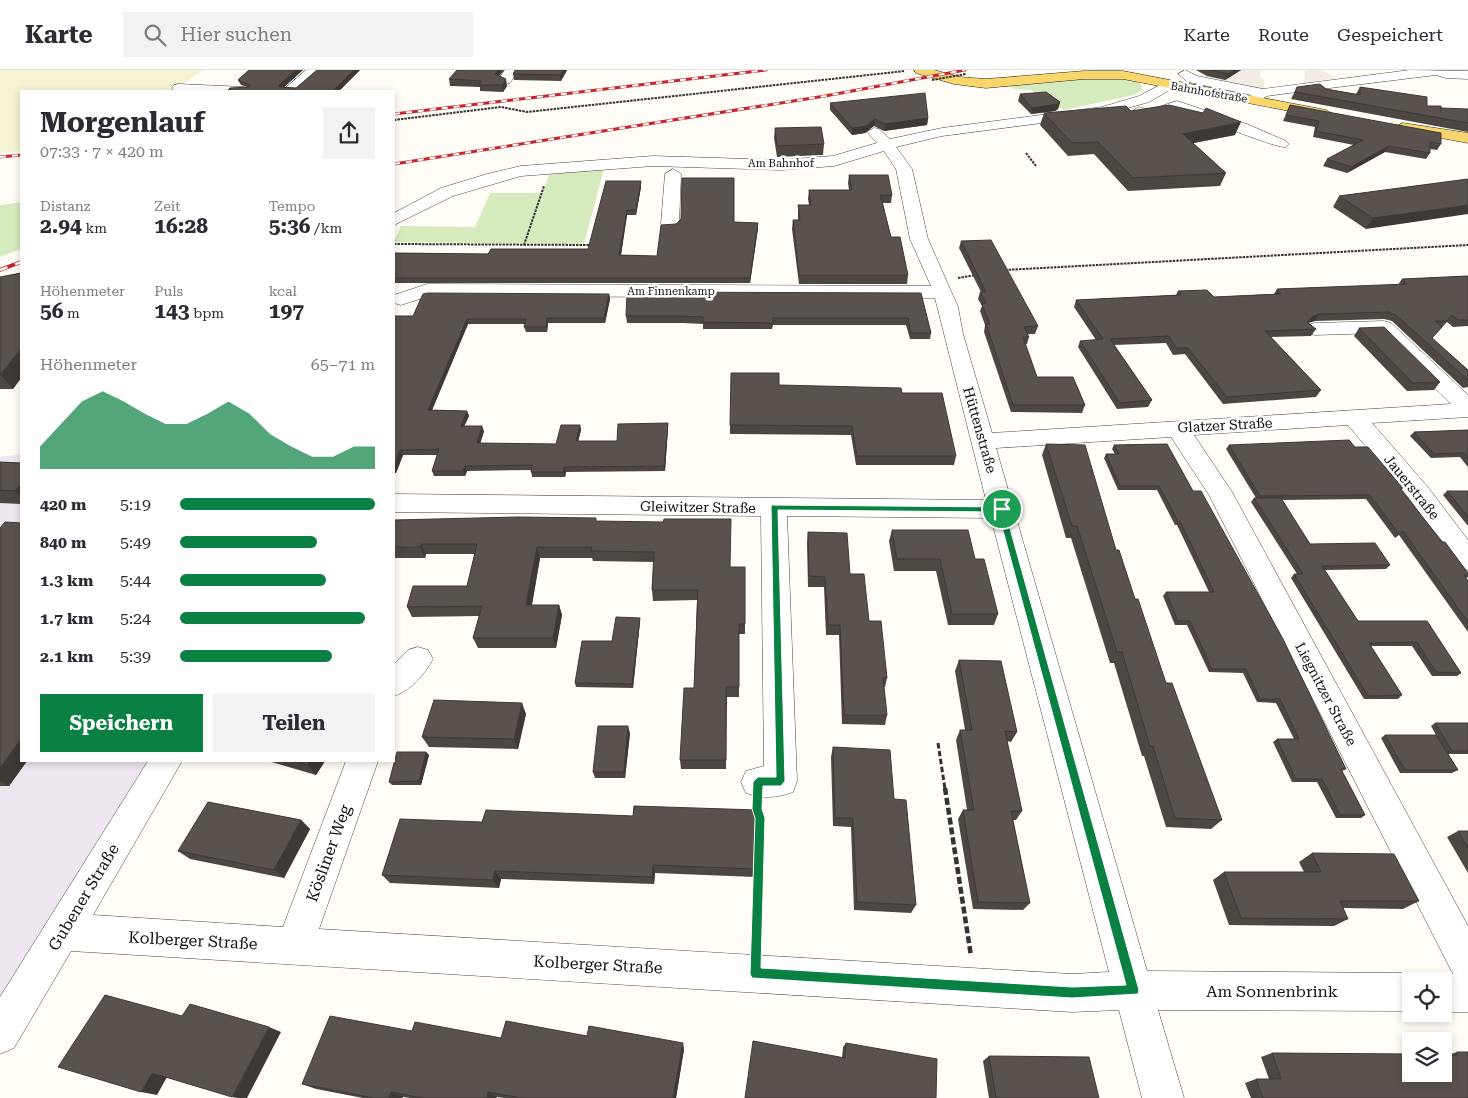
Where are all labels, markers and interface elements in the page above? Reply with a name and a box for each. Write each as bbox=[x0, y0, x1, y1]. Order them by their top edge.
search box bbox=[123, 12, 473, 57]
text: Karte bbox=[25, 21, 93, 49]
icon: search bbox=[141, 21, 169, 49]
text: Hier suchen bbox=[181, 23, 292, 46]
text: Karte bbox=[1183, 24, 1230, 45]
text: Route bbox=[1258, 24, 1309, 45]
text: Gespeichert bbox=[1337, 24, 1443, 45]
street label: Bahnhofstraße bbox=[1169, 79, 1248, 106]
text: Morgenlauf bbox=[40, 106, 205, 139]
button: share bbox=[323, 107, 375, 159]
text: 07:33 · 7 × 420 m bbox=[40, 142, 164, 161]
street label: Am Bahnhof bbox=[748, 157, 815, 170]
text: Distanz bbox=[40, 198, 90, 214]
text: Zeit bbox=[154, 198, 181, 214]
text: Tempo bbox=[269, 198, 315, 214]
text: 2.94 bbox=[40, 214, 82, 238]
text: 16:28 bbox=[154, 214, 208, 238]
text: 5:36 bbox=[269, 214, 311, 238]
text: km bbox=[82, 220, 107, 236]
text: /km bbox=[311, 220, 342, 236]
text: Höhenmeter bbox=[40, 283, 125, 299]
text: Puls bbox=[154, 283, 183, 299]
text: kcal bbox=[269, 283, 297, 299]
street label: Am Finnenkamp bbox=[627, 285, 715, 298]
text: 56 bbox=[40, 299, 64, 323]
text: 143 bbox=[154, 299, 190, 323]
text: 197 bbox=[269, 299, 304, 323]
text: m bbox=[64, 305, 80, 321]
text: bpm bbox=[190, 305, 224, 321]
text: Höhenmeter bbox=[40, 355, 137, 374]
text: 65–71 m bbox=[311, 355, 375, 374]
street label: Hüttenstraße bbox=[960, 385, 1000, 475]
street label: Glatzer Straße bbox=[1177, 415, 1273, 435]
street label: Jauerstraße bbox=[1381, 451, 1443, 523]
pin bbox=[981, 488, 1023, 530]
text: 420 m bbox=[40, 495, 86, 514]
text: 5:19 bbox=[120, 495, 151, 514]
icon: arrive bbox=[988, 495, 1016, 523]
street label: Gleiwitzer Straße bbox=[640, 498, 756, 516]
text: 840 m bbox=[40, 533, 86, 552]
text: 5:49 bbox=[120, 533, 151, 552]
text: 1.3 km bbox=[40, 571, 93, 590]
text: 5:44 bbox=[120, 571, 151, 590]
text: 1.7 km bbox=[40, 609, 93, 628]
text: 5:24 bbox=[120, 609, 151, 628]
street label: Liegnitzer Straße bbox=[1292, 640, 1360, 749]
text: 2.1 km bbox=[40, 647, 93, 666]
text: 5:39 bbox=[120, 647, 151, 666]
button: Speichern bbox=[40, 694, 203, 752]
button: Teilen bbox=[213, 694, 375, 752]
street label: Kösliner Weg bbox=[302, 801, 355, 904]
street label: Gubener Straße bbox=[44, 840, 123, 954]
street label: Kolberger Straße bbox=[128, 928, 258, 953]
street label: Kolberger Straße bbox=[533, 952, 663, 977]
map controls bbox=[1402, 972, 1452, 1082]
button: locate bbox=[1402, 972, 1452, 1022]
street label: Am Sonnenbrink bbox=[1206, 982, 1338, 1001]
button: layers bbox=[1402, 1032, 1452, 1082]

